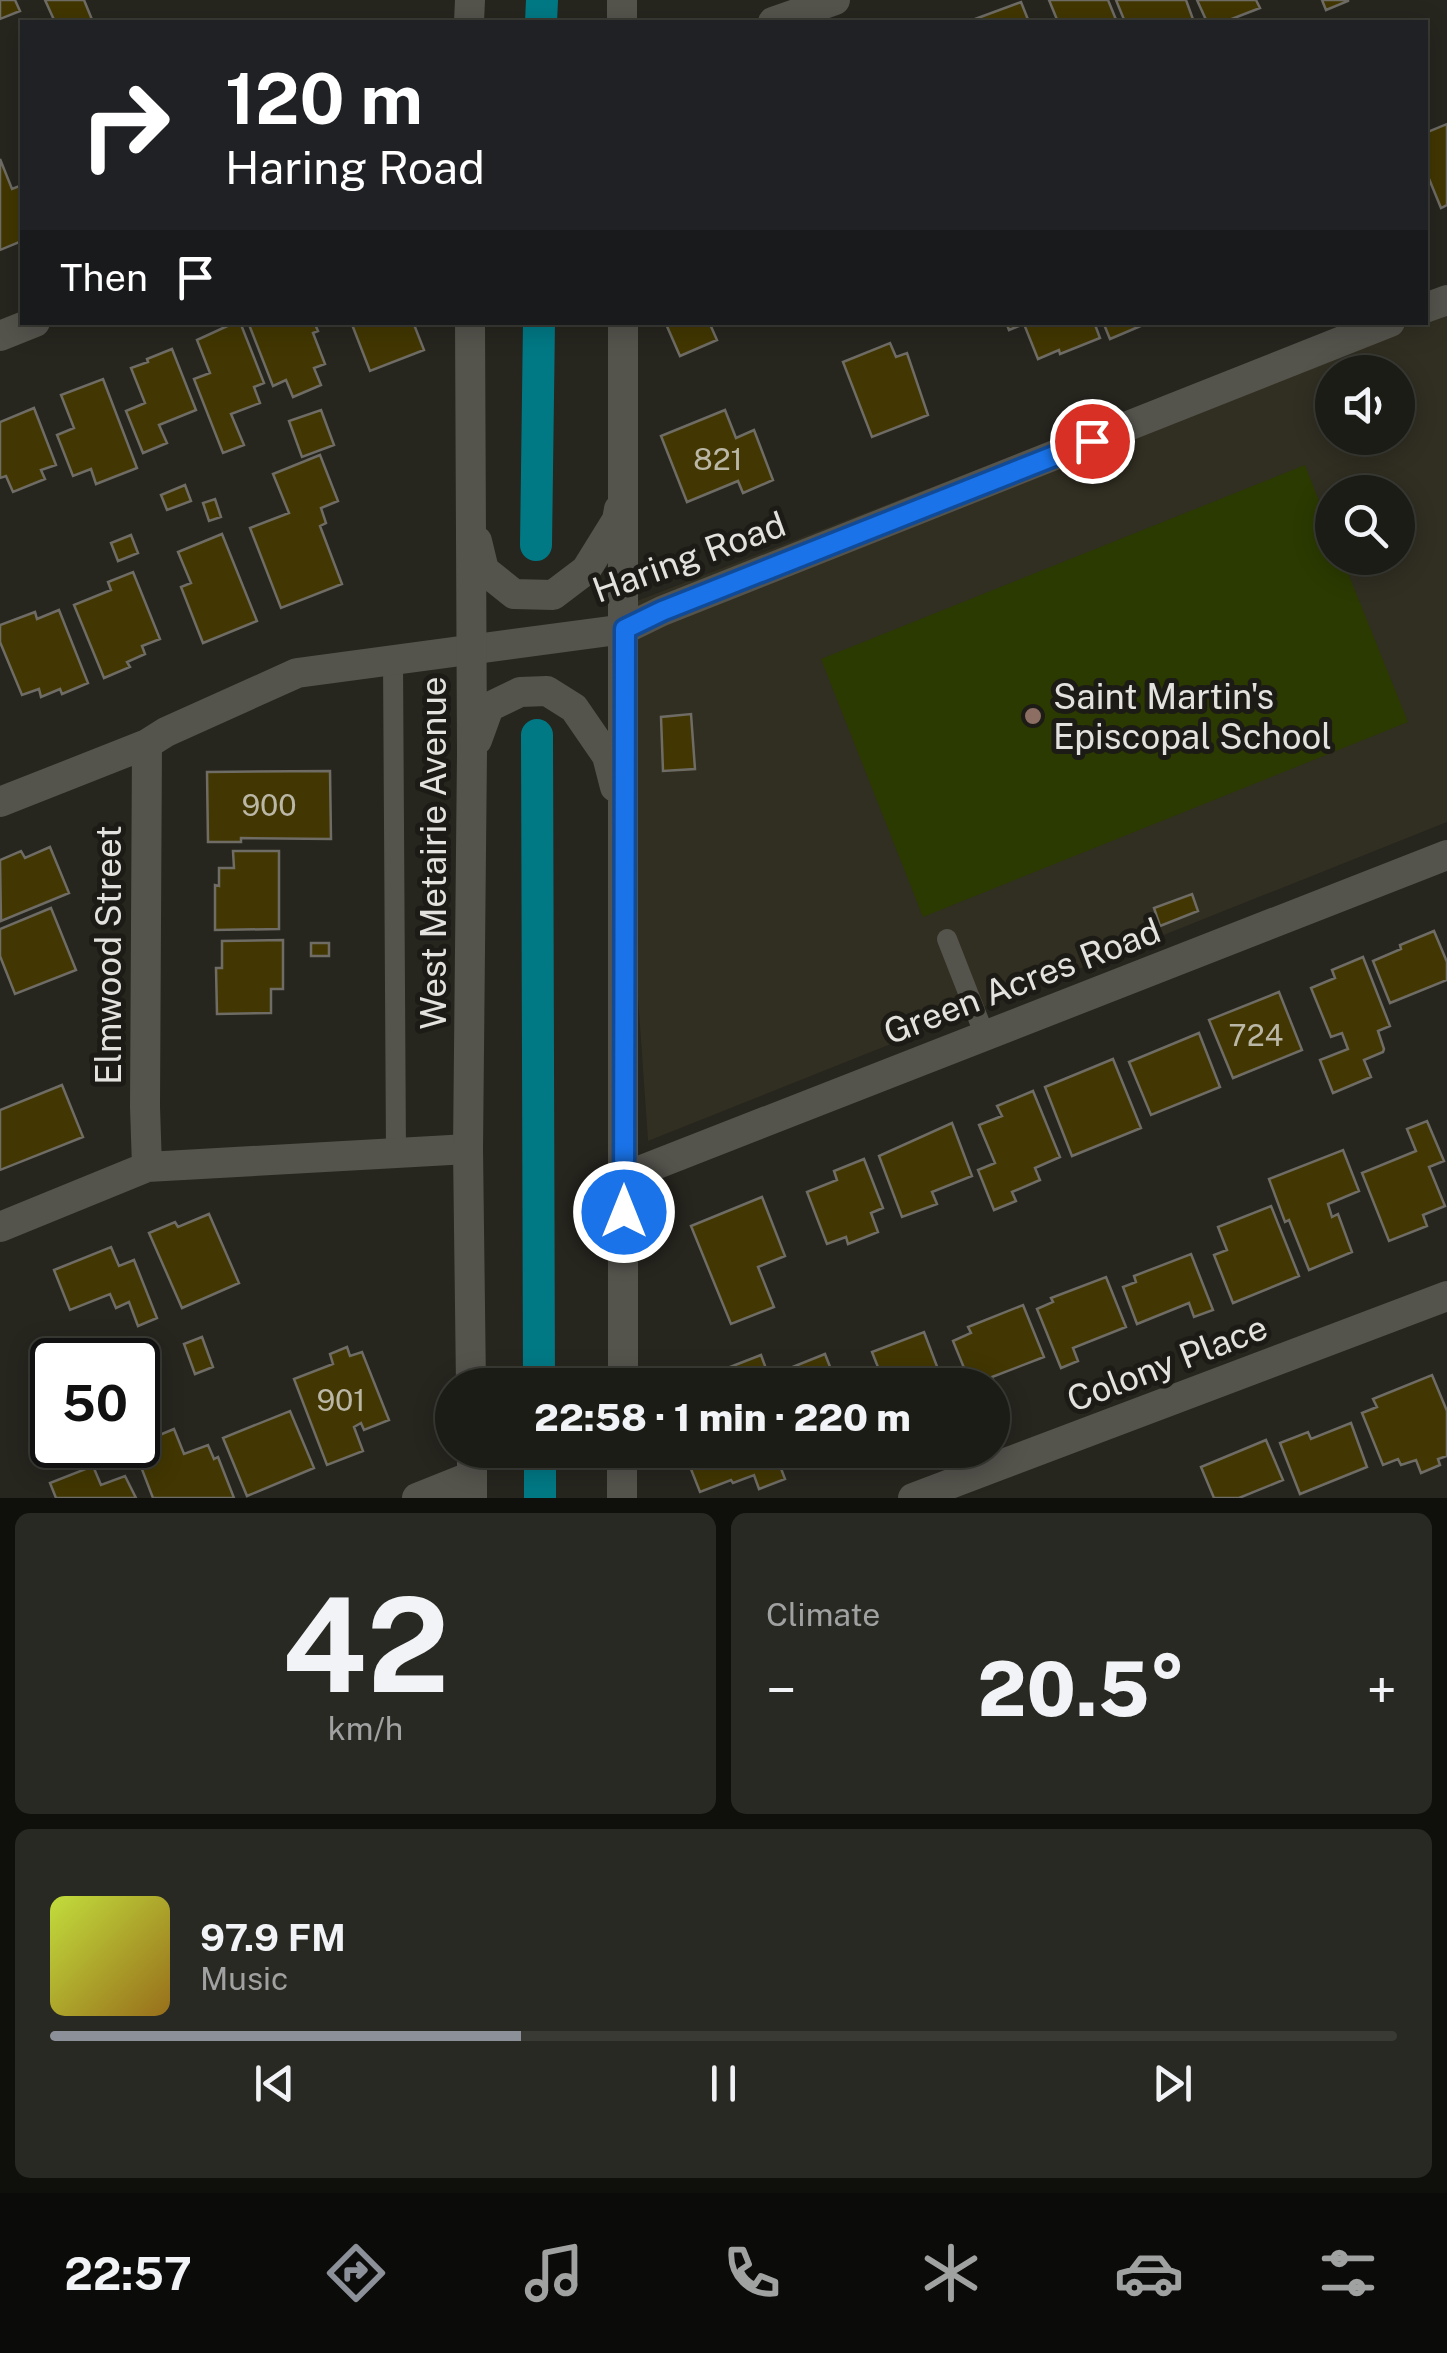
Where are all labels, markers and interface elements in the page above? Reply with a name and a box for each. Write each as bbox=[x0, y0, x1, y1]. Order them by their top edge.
text: 120 m bbox=[225, 57, 423, 140]
icon: right bbox=[60, 60, 190, 190]
text: Haring Road bbox=[225, 141, 485, 194]
icon: arrive bbox=[168, 250, 223, 305]
text: Then bbox=[60, 255, 148, 300]
map controls bbox=[1315, 355, 1415, 575]
button: sound bbox=[1315, 355, 1415, 455]
pin bbox=[1050, 399, 1135, 484]
icon: arrive bbox=[1065, 414, 1120, 469]
house number: 821 bbox=[693, 441, 743, 477]
button: search bbox=[1315, 475, 1415, 575]
street label: Haring Road bbox=[587, 503, 791, 611]
street label: West Metairie Avenue bbox=[413, 676, 454, 1030]
place label: Saint Martin's Episcopal School bbox=[1053, 676, 1332, 757]
marker: Saint Martin's Episcopal School bbox=[1022, 705, 1044, 727]
house number: 900 bbox=[241, 787, 297, 823]
street label: Elmwood Street bbox=[88, 825, 129, 1085]
street label: Green Acres Road bbox=[878, 909, 1166, 1053]
house number: 724 bbox=[1229, 1017, 1283, 1053]
position arrow bbox=[572, 1160, 676, 1264]
street label: Colony Place bbox=[1061, 1306, 1273, 1420]
speed limit sign: 50 bbox=[30, 1338, 160, 1468]
house number: 901 bbox=[316, 1382, 366, 1418]
text: 22:58 · 1 min · 220 m bbox=[534, 1395, 911, 1440]
text: 42 bbox=[282, 1569, 449, 1721]
text: Climate bbox=[766, 1596, 880, 1633]
text: 20.5° bbox=[978, 1645, 1185, 1733]
text: − bbox=[766, 1658, 797, 1722]
text: + bbox=[1367, 1658, 1397, 1722]
text: km/h bbox=[328, 1710, 403, 1747]
text: 97.9 FM bbox=[200, 1915, 346, 1960]
text: Music bbox=[200, 1960, 288, 1997]
icon: previous bbox=[247, 2056, 302, 2111]
icon: pause bbox=[696, 2056, 751, 2111]
icon: next bbox=[1145, 2056, 1200, 2111]
icon: directions bbox=[321, 2238, 391, 2308]
icon: music bbox=[519, 2238, 589, 2308]
icon: phone bbox=[717, 2238, 787, 2308]
icon: climate bbox=[916, 2238, 986, 2308]
icon: car bbox=[1114, 2238, 1184, 2308]
icon: filters bbox=[1313, 2238, 1383, 2308]
text: 22:57 bbox=[64, 2247, 192, 2300]

